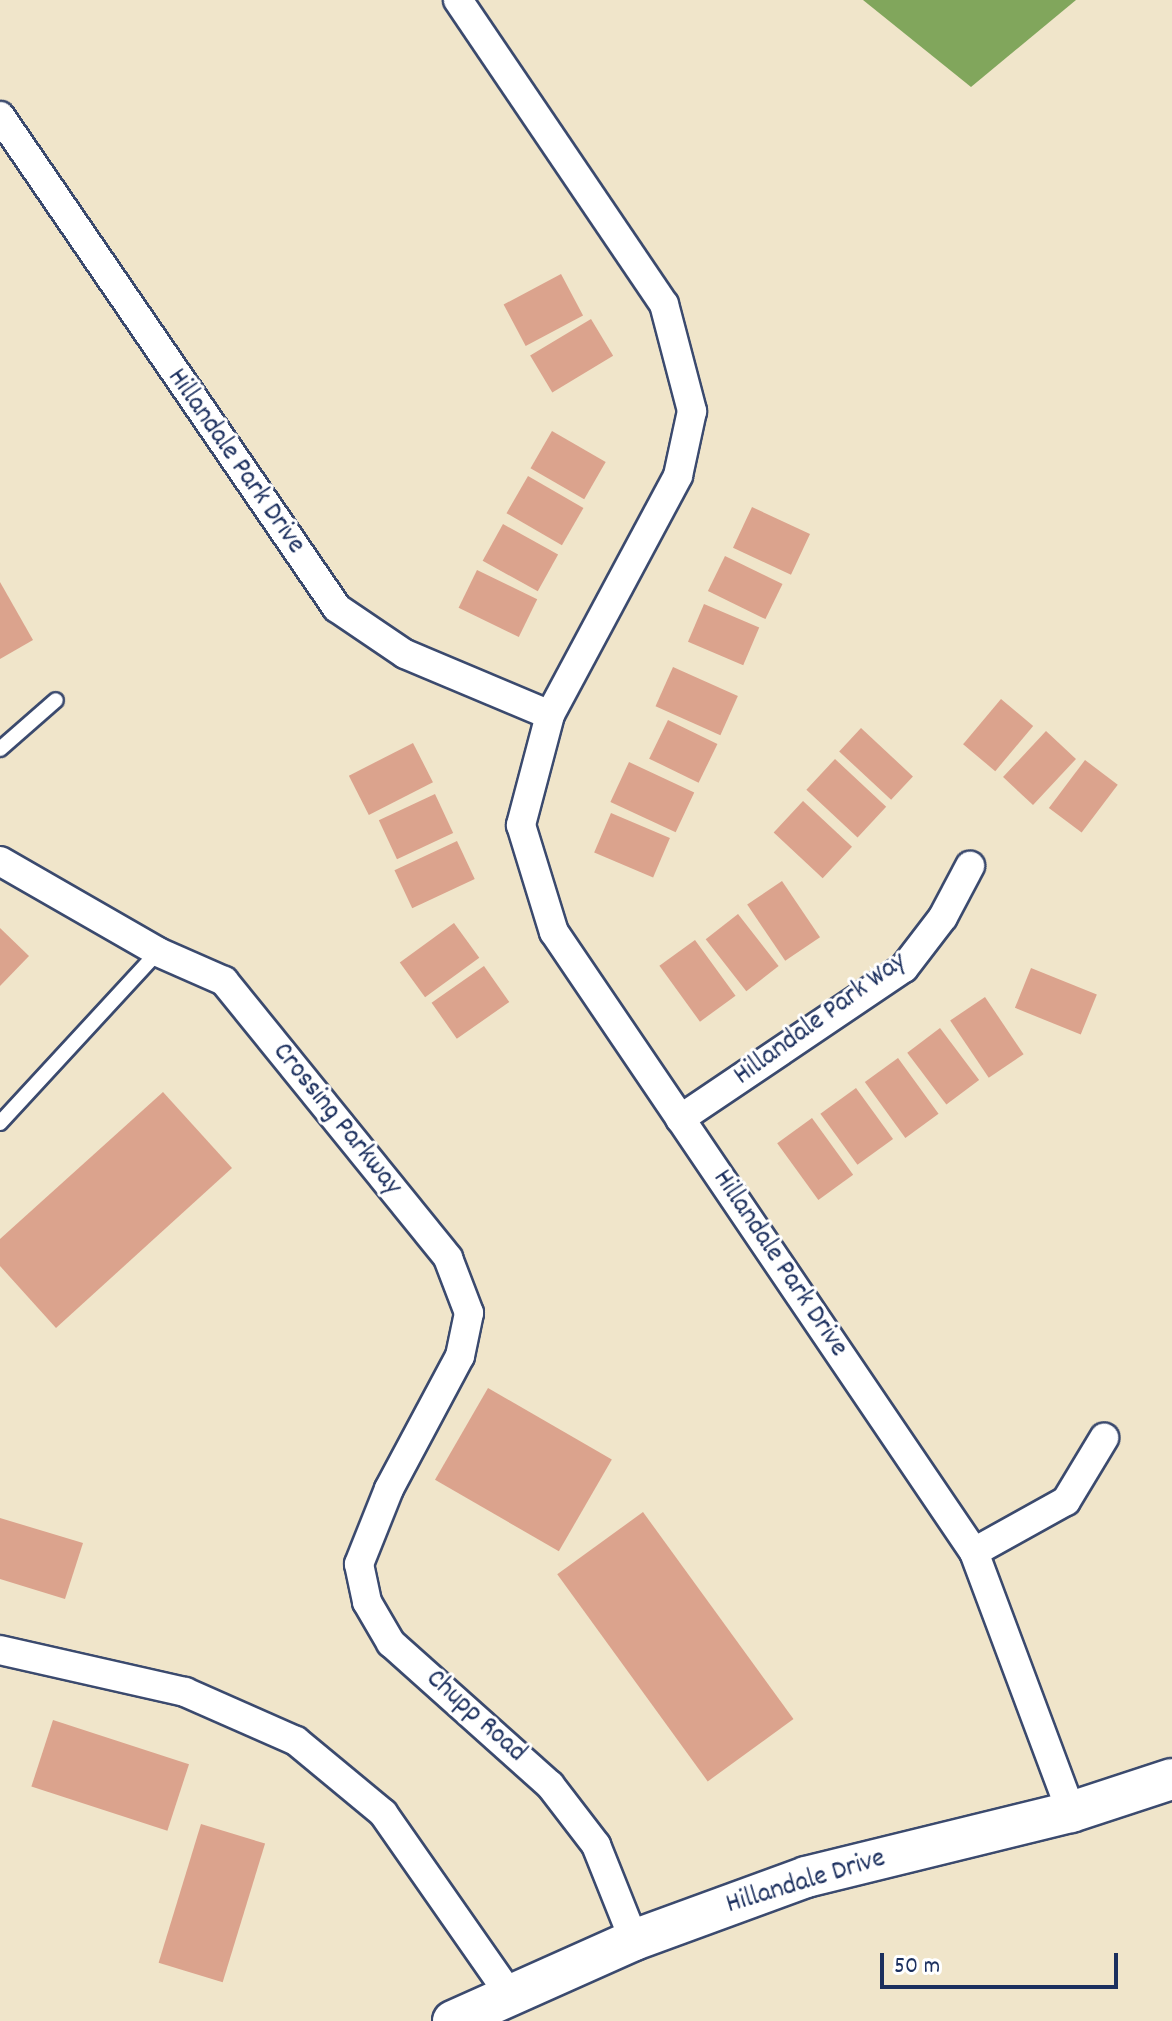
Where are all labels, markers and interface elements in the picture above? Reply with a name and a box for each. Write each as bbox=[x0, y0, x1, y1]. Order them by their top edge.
street label: Hillandale Park Drive bbox=[159, 363, 311, 561]
street label: Hillandale Park Way bbox=[728, 946, 914, 1094]
street label: Crossing Parkway bbox=[264, 1037, 408, 1203]
street label: Hillandale Park Drive bbox=[704, 1164, 854, 1364]
street label: Chupp Road bbox=[418, 1663, 532, 1771]
street label: Hillandale Drive bbox=[722, 1843, 890, 1923]
scale bar bbox=[884, 1937, 1122, 1987]
text: 50 m bbox=[894, 1950, 940, 1984]

